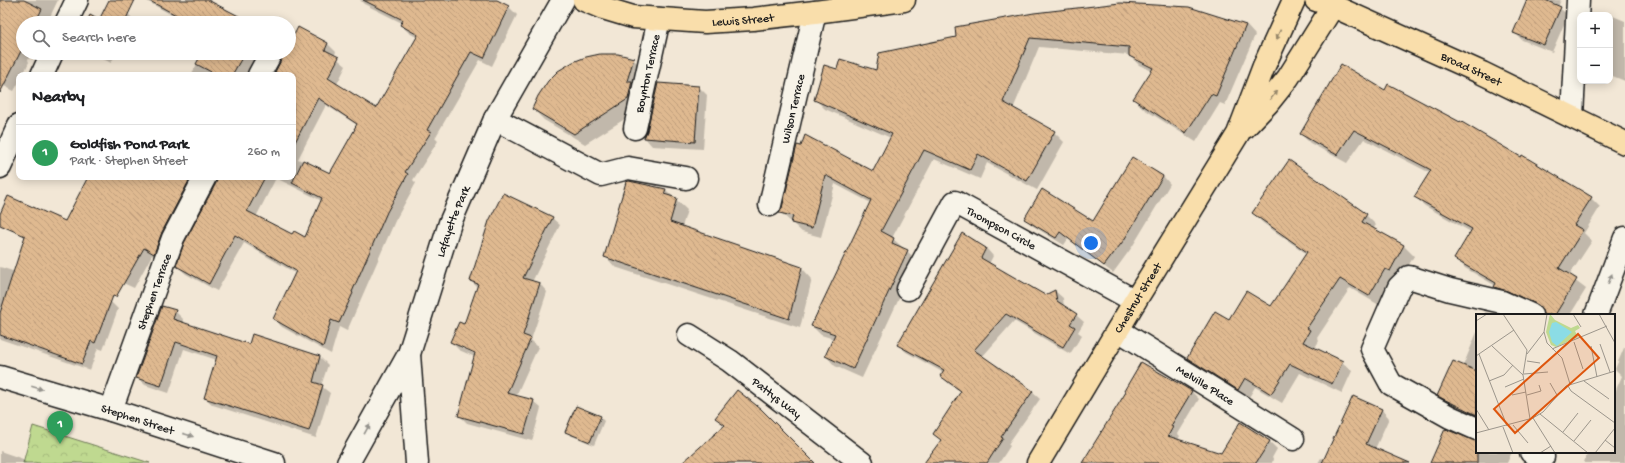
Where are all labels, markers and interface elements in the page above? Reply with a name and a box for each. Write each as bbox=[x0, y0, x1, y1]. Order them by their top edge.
street label: Lewis Street bbox=[712, 12, 776, 31]
map controls bbox=[1577, 12, 1613, 84]
button: + bbox=[1577, 12, 1613, 48]
search box bbox=[16, 16, 296, 60]
icon: search bbox=[30, 27, 52, 49]
text: Search here bbox=[62, 29, 136, 47]
one-way arrow bbox=[1275, 30, 1281, 41]
street label: Boynton Terrace bbox=[633, 32, 665, 115]
button: − bbox=[1577, 48, 1613, 84]
street label: Broad Street bbox=[1437, 50, 1504, 91]
street label: Wilson Terrace bbox=[780, 72, 809, 145]
text: Nearby bbox=[32, 88, 85, 108]
one-way arrow bbox=[1270, 89, 1279, 100]
text: Goldfish Pond Park bbox=[70, 136, 188, 154]
text: 1 bbox=[42, 145, 48, 160]
text: 260 m bbox=[247, 145, 280, 160]
text: Park · Stephen Street bbox=[70, 154, 187, 169]
street label: Lafayette Park bbox=[435, 183, 475, 259]
street label: Thompson Circle bbox=[962, 204, 1038, 254]
your location bbox=[1081, 233, 1101, 253]
street label: Stephen Terrace bbox=[135, 251, 176, 332]
street label: Chestnut Street bbox=[1112, 260, 1166, 336]
one-way arrow bbox=[1607, 272, 1613, 284]
inset map bbox=[1476, 314, 1615, 453]
street label: Melville Place bbox=[1173, 363, 1237, 410]
street label: Pattys Way bbox=[747, 375, 804, 423]
one-way arrow bbox=[32, 385, 44, 391]
street label: Stephen Street bbox=[99, 402, 176, 439]
pin: 1 bbox=[47, 411, 73, 444]
one-way arrow bbox=[364, 423, 370, 435]
one-way arrow bbox=[183, 432, 195, 438]

